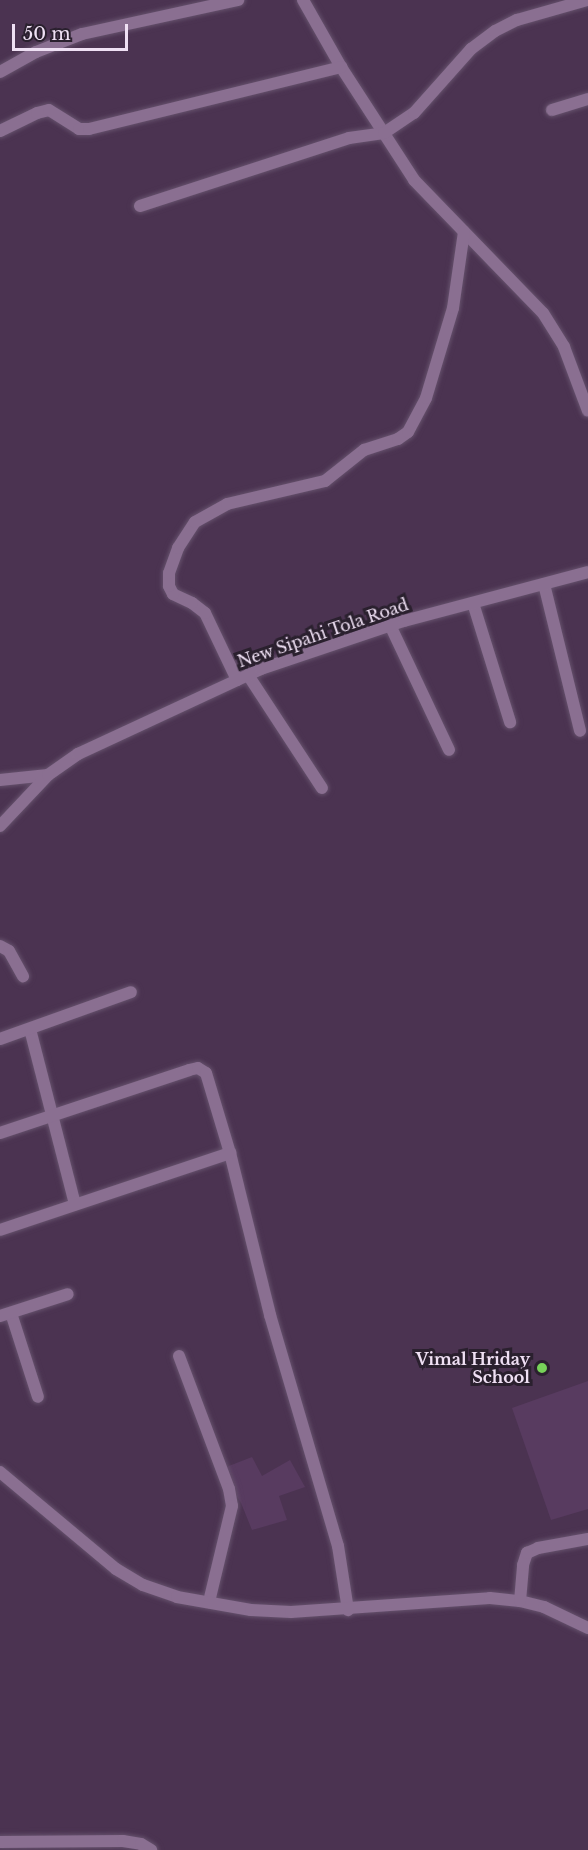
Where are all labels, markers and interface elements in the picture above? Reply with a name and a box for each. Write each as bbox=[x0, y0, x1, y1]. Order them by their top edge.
scale bar bbox=[15, 12, 130, 50]
text: 50 m bbox=[23, 23, 71, 45]
street label: New Sipahi Tola Road bbox=[235, 595, 411, 671]
place label: Vimal Hriday School bbox=[416, 1349, 530, 1387]
marker: Vimal Hriday School bbox=[535, 1361, 549, 1375]

